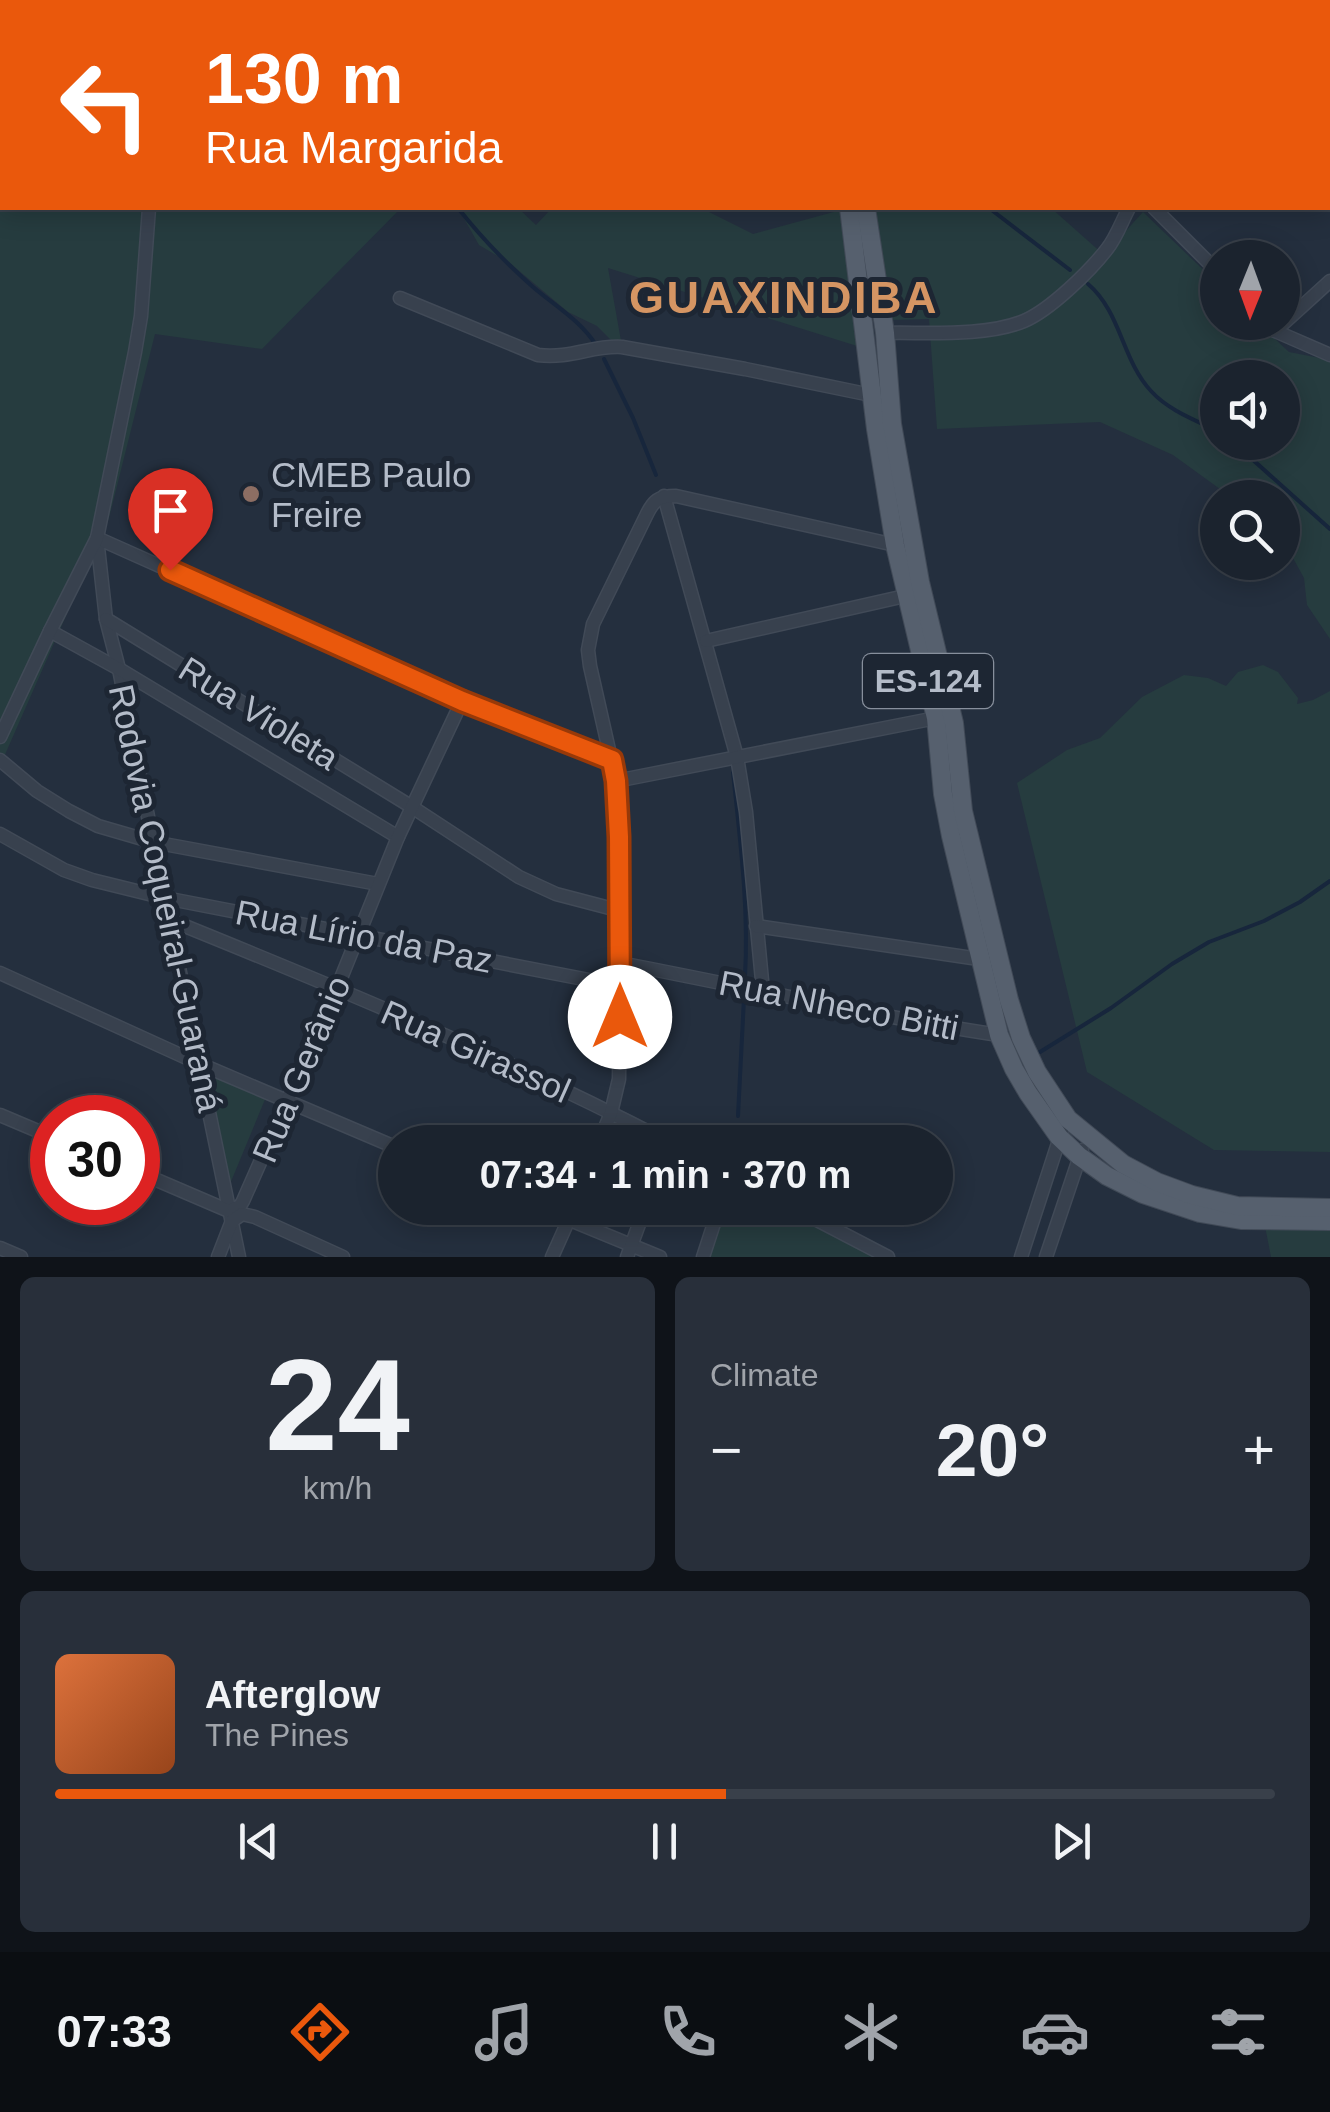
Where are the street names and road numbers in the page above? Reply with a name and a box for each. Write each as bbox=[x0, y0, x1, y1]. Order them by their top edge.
street label: Rua Violeta bbox=[172, 649, 346, 778]
road number: ES-124 bbox=[863, 654, 993, 708]
street label: Rodovia Coqueiral-Guaraná bbox=[102, 681, 230, 1116]
street label: Rua Lírio da Paz bbox=[232, 892, 496, 980]
street label: Rua Nheco Bitti bbox=[716, 963, 962, 1047]
street label: Rua Gerânio bbox=[244, 970, 358, 1168]
street label: Rua Girassol bbox=[376, 992, 576, 1110]

